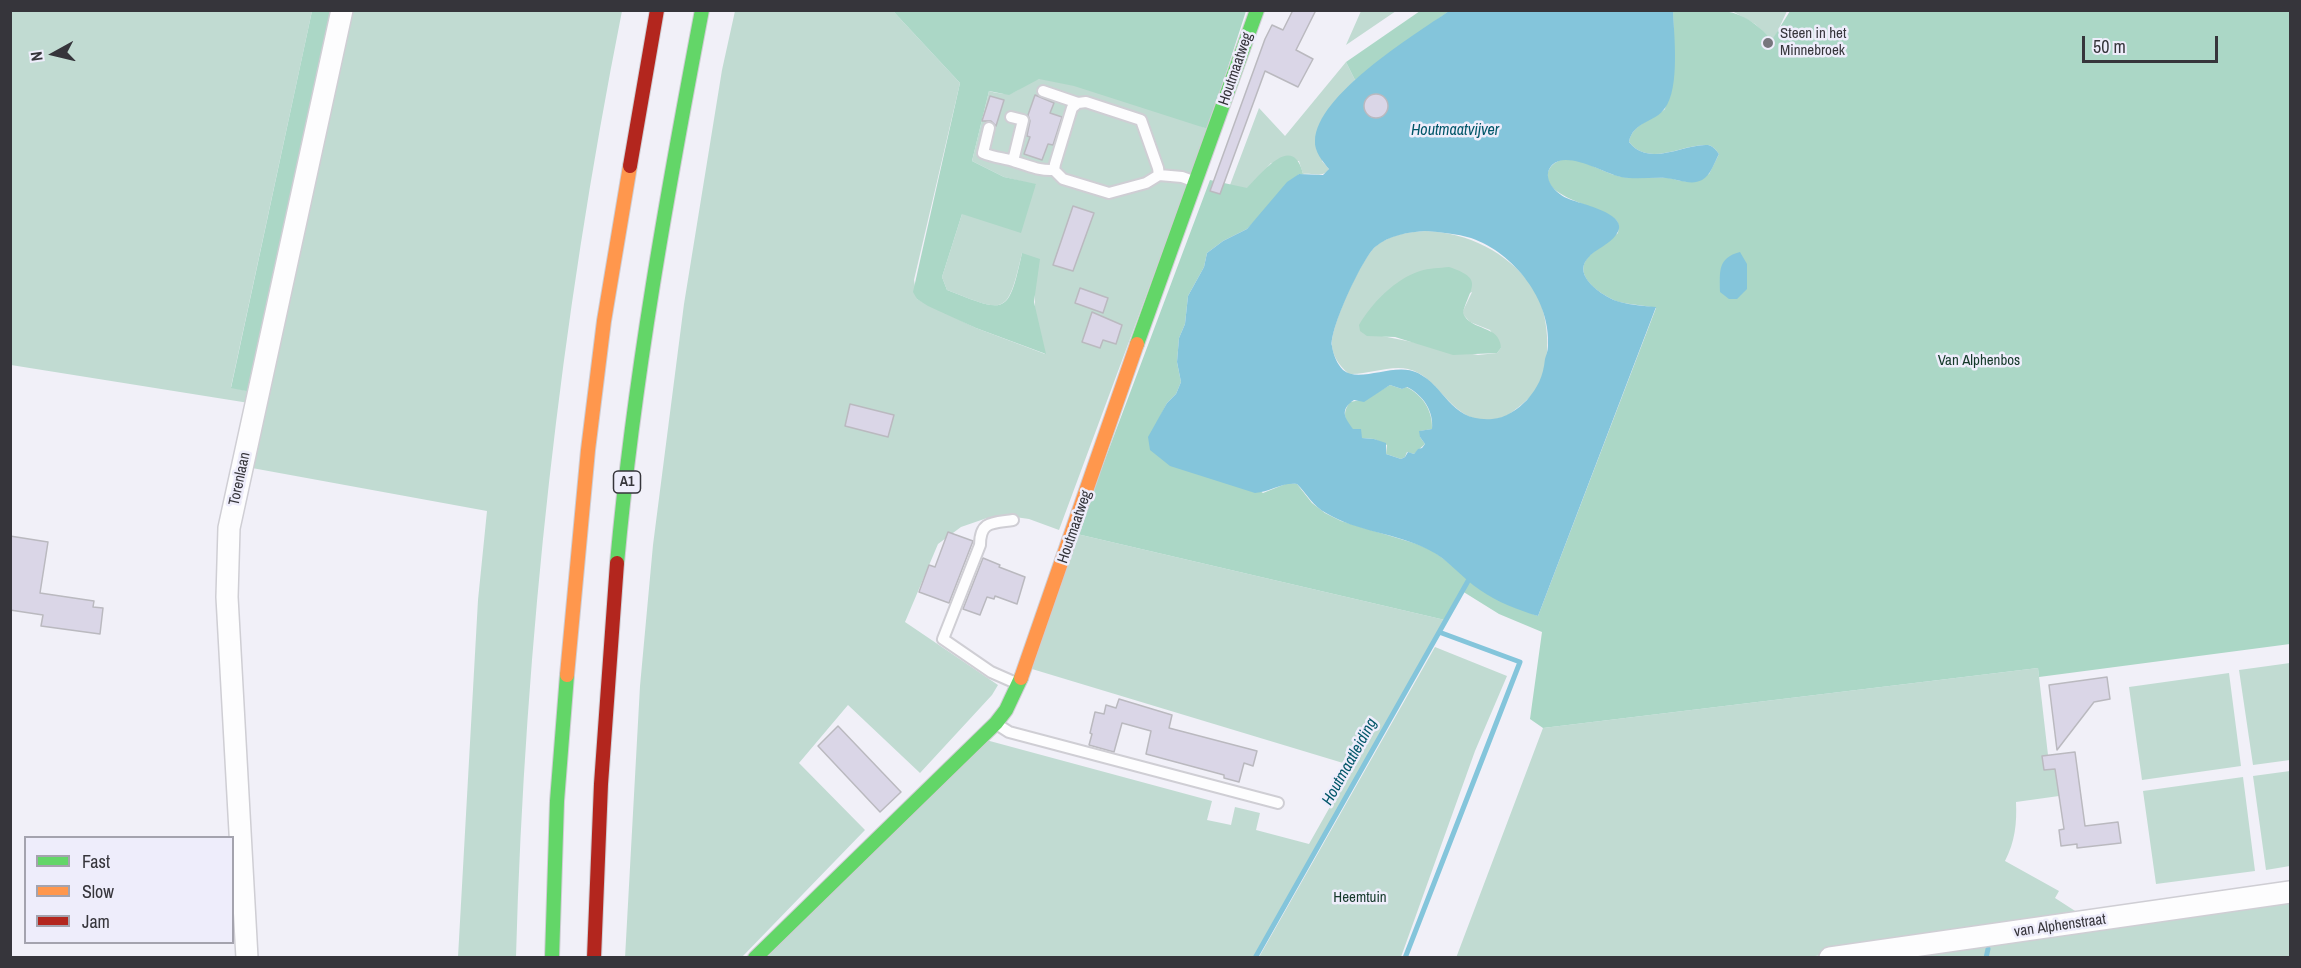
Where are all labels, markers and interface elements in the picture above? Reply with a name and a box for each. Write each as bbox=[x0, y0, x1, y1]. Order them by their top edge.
north arrow bbox=[24, 24, 84, 84]
scale bar bbox=[2085, 24, 2222, 62]
place label: Steen in het Minnebroek bbox=[1780, 25, 1846, 60]
street label: Houtmaatweg bbox=[1215, 30, 1257, 108]
text: 50 m bbox=[2093, 34, 2126, 59]
marker: Steen in het Minnebroek bbox=[1761, 36, 1775, 50]
text: N bbox=[25, 50, 48, 63]
water label: Houtmaatvijver bbox=[1411, 121, 1499, 141]
park label: Van Alphenbos bbox=[1938, 352, 2020, 370]
street label: Torenlaan bbox=[226, 451, 254, 507]
road number: A1 bbox=[614, 471, 640, 493]
street label: Houtmaatweg bbox=[1054, 488, 1096, 566]
water label: Houtmaatleiding bbox=[1318, 715, 1382, 809]
legend bbox=[24, 836, 234, 944]
text: Fast bbox=[82, 849, 110, 874]
text: Slow bbox=[82, 879, 114, 904]
park label: Heemtuin bbox=[1333, 889, 1387, 907]
text: Jam bbox=[82, 909, 110, 934]
street label: van Alphenstraat bbox=[2013, 911, 2107, 941]

